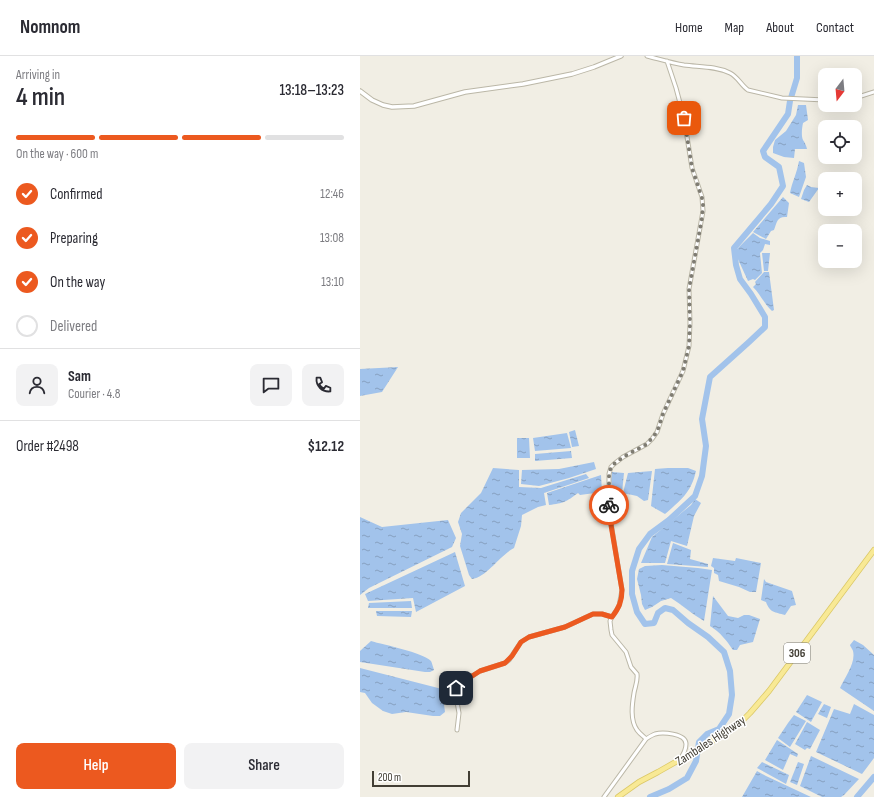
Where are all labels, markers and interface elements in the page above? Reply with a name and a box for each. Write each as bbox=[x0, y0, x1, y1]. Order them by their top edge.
text: Nomnom bbox=[20, 16, 80, 39]
text: Home bbox=[675, 19, 703, 36]
text: Map bbox=[725, 19, 744, 36]
text: About bbox=[766, 19, 794, 36]
text: Contact bbox=[816, 19, 854, 36]
text: Arriving in bbox=[16, 67, 60, 83]
north arrow bbox=[818, 68, 862, 112]
map controls bbox=[818, 68, 862, 268]
text: 13:18–13:23 bbox=[279, 81, 344, 100]
text: 4 min bbox=[16, 82, 65, 113]
pin bbox=[667, 101, 701, 135]
icon: bag bbox=[673, 107, 695, 129]
button: locate bbox=[818, 120, 862, 164]
text: On the way · 600 m bbox=[16, 146, 98, 162]
button: + bbox=[818, 172, 862, 216]
icon: check bbox=[16, 183, 38, 205]
text: Confirmed bbox=[50, 185, 103, 204]
text: 12:46 bbox=[320, 186, 344, 202]
button: − bbox=[818, 224, 862, 268]
icon: check bbox=[16, 227, 38, 249]
text: Preparing bbox=[50, 229, 98, 248]
text: 13:08 bbox=[320, 230, 344, 246]
icon: check bbox=[16, 271, 38, 293]
text: On the way bbox=[50, 273, 105, 292]
text: 13:10 bbox=[321, 274, 344, 290]
text: Delivered bbox=[50, 317, 97, 336]
button: person bbox=[16, 364, 58, 406]
button: chat bbox=[250, 364, 292, 406]
button: phone bbox=[302, 364, 344, 406]
text: Sam bbox=[68, 367, 91, 386]
text: Courier · 4.8 bbox=[68, 386, 120, 402]
text: Order #2498 bbox=[16, 437, 79, 456]
text: $12.12 bbox=[308, 437, 344, 456]
courier bbox=[589, 485, 629, 525]
icon: bike bbox=[598, 494, 620, 516]
road number: 306 bbox=[784, 643, 810, 663]
pin bbox=[439, 671, 473, 705]
icon: home bbox=[445, 677, 467, 699]
street label: Zambales Highway bbox=[673, 712, 749, 769]
button: Help bbox=[16, 743, 176, 789]
button: Share bbox=[184, 743, 344, 789]
scale bar bbox=[372, 769, 470, 788]
text: 200 m bbox=[378, 771, 401, 784]

